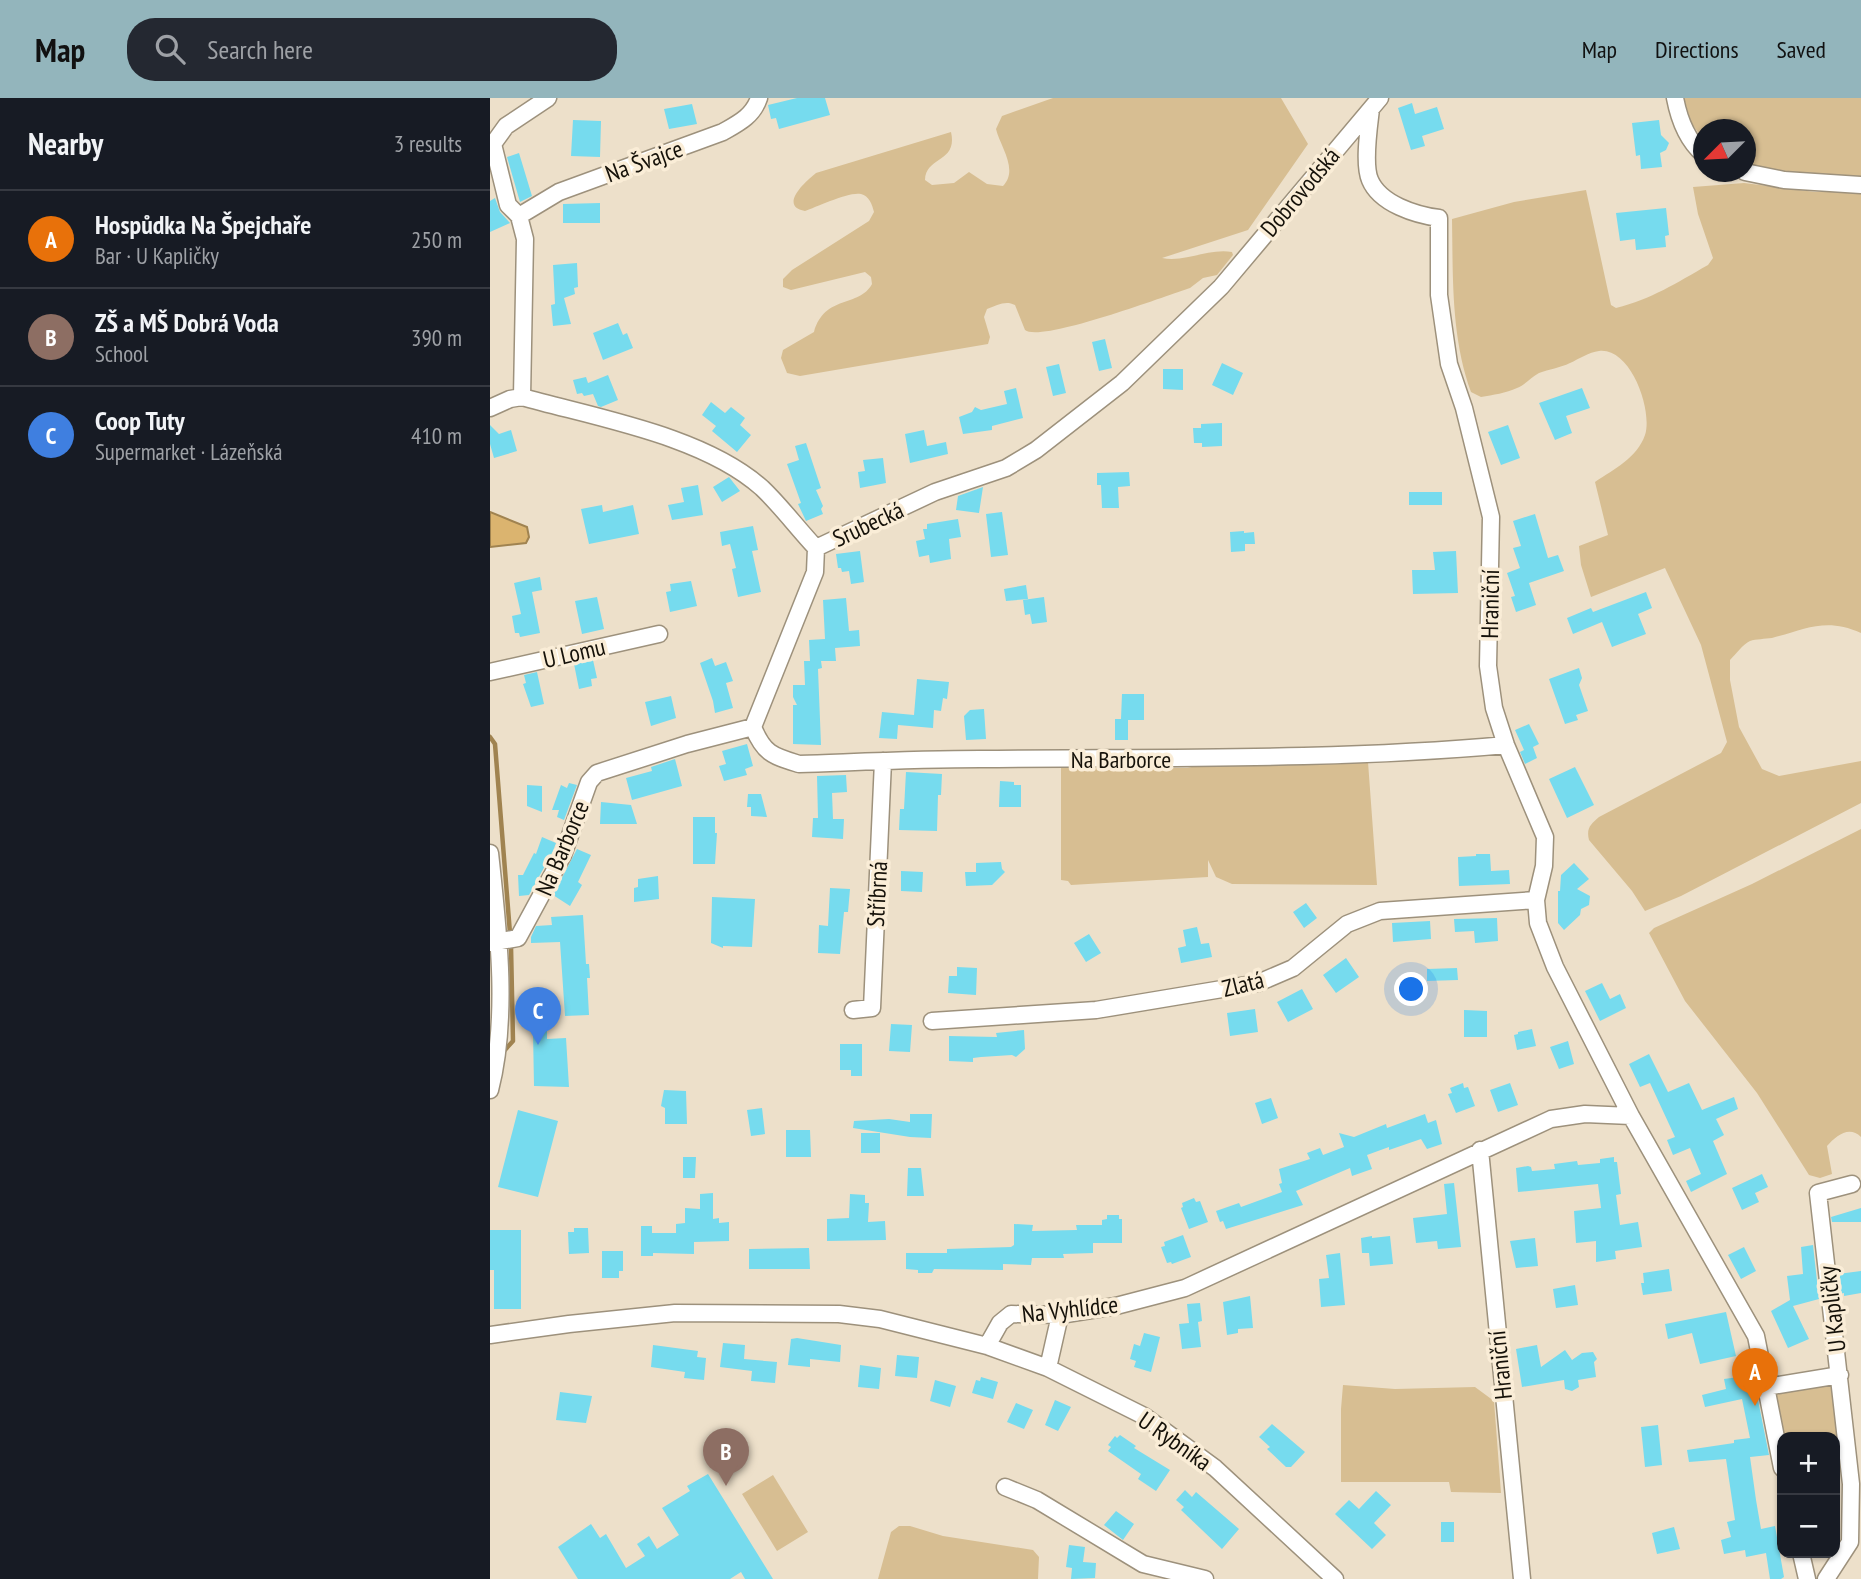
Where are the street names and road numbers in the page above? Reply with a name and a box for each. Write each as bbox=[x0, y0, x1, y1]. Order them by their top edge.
street label: Na Švajce bbox=[601, 133, 687, 189]
street label: Dobrovodská bbox=[1254, 141, 1346, 243]
street label: Srubecká bbox=[828, 494, 908, 554]
street label: Hraniční bbox=[1474, 569, 1506, 639]
street label: U Lomu bbox=[540, 631, 608, 675]
street label: Na Barborce bbox=[1071, 744, 1171, 775]
street label: Na Barborce bbox=[528, 796, 596, 900]
street label: Stříbrná bbox=[860, 860, 894, 928]
street label: Zlatá bbox=[1219, 964, 1267, 1004]
street label: U Kapličky bbox=[1811, 1264, 1853, 1354]
street label: Na Vyhlídce bbox=[1020, 1289, 1120, 1329]
street label: Hraniční bbox=[1481, 1329, 1519, 1401]
street label: U Rybníka bbox=[1132, 1405, 1218, 1477]

